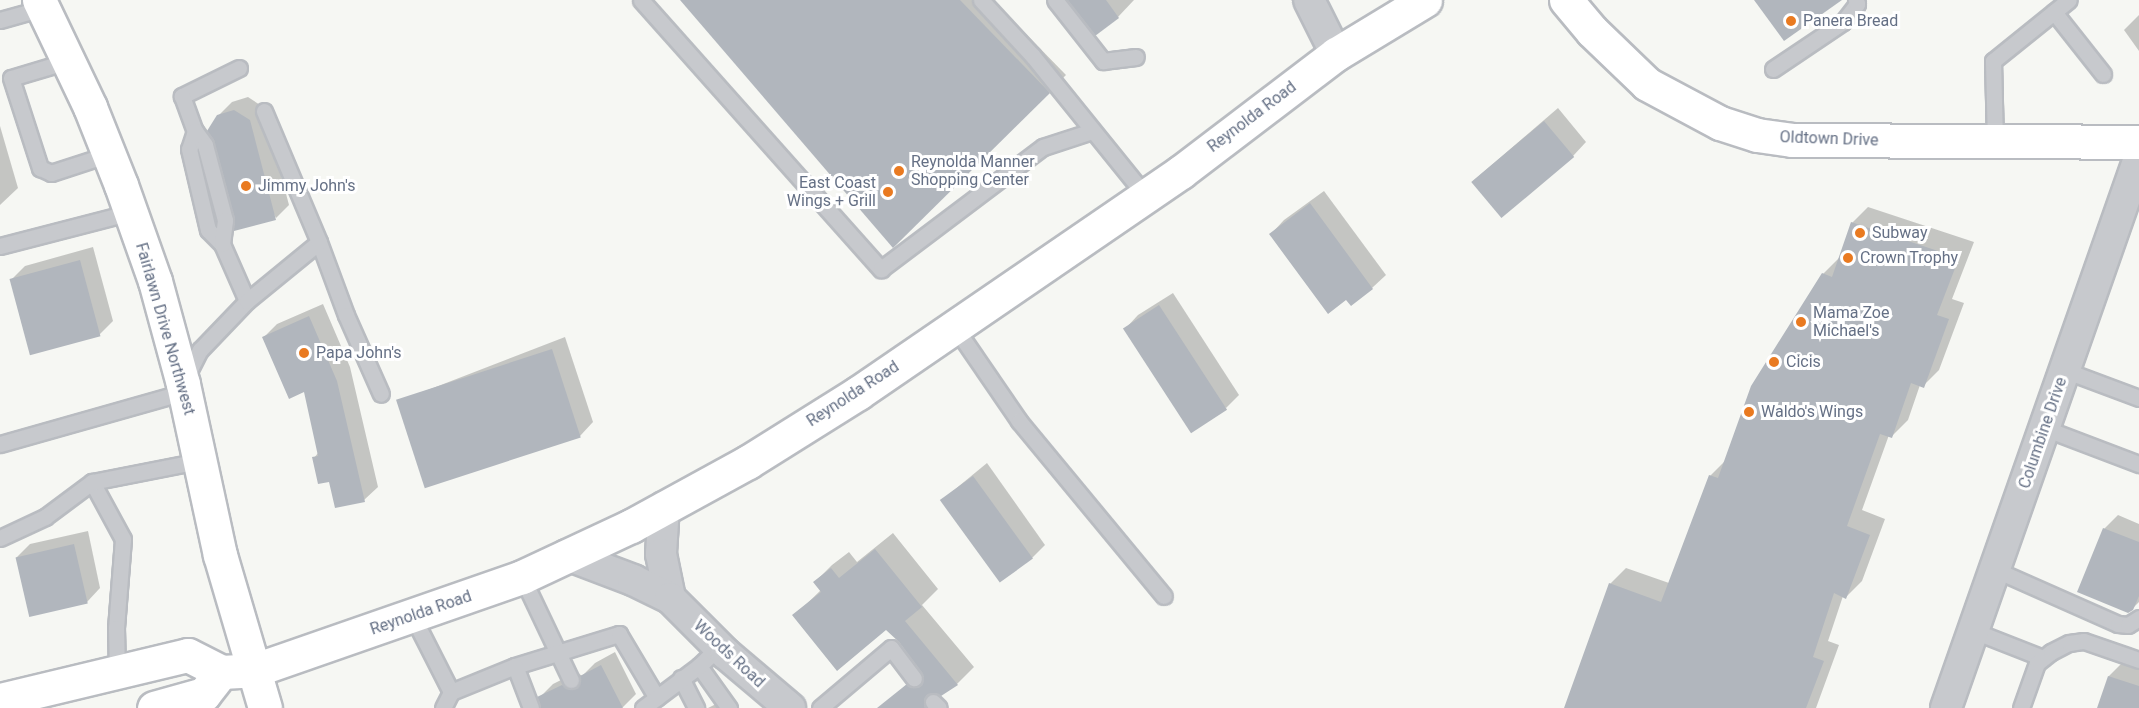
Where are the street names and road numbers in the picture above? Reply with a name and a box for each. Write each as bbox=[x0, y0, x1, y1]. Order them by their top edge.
street label: Reynolda Road bbox=[1204, 77, 1300, 157]
street label: Oldtown Drive bbox=[1779, 128, 1879, 150]
street label: Fairlawn Drive Northwest bbox=[131, 241, 199, 417]
street label: Reynolda Road bbox=[803, 357, 903, 431]
street label: Columbine Drive bbox=[2015, 375, 2071, 491]
street label: Reynolda Road bbox=[368, 587, 474, 639]
street label: Woods Road bbox=[689, 616, 769, 692]

